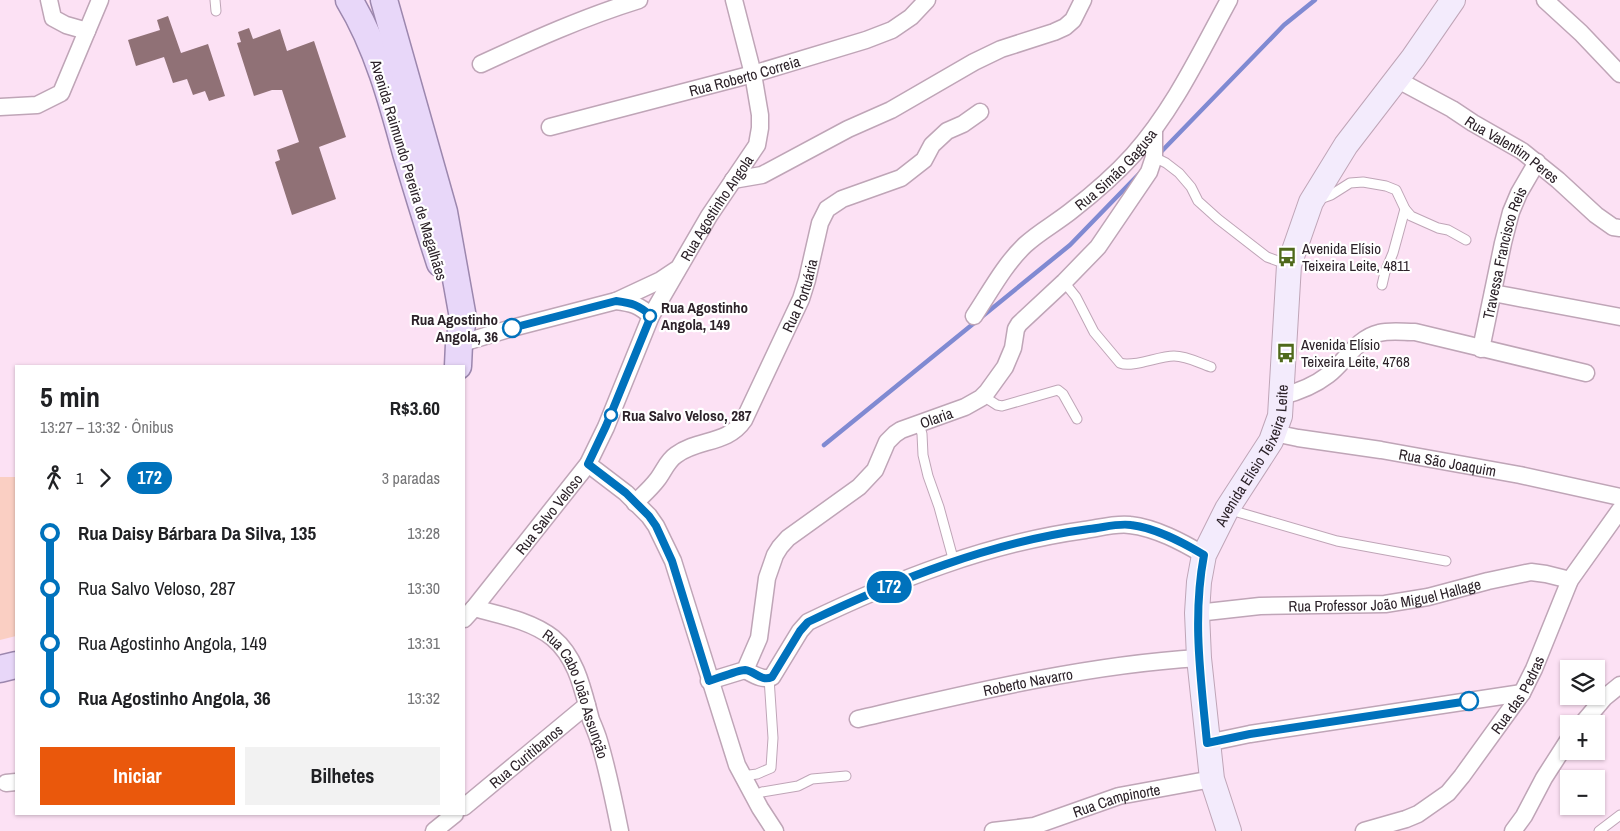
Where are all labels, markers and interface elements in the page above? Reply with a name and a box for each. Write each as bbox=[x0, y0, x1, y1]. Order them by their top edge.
street label: Rua Roberto Correia bbox=[687, 50, 802, 101]
street label: Avenida Raimundo Pereira de Magalhães bbox=[365, 56, 453, 283]
street label: Rua Valentim Peres bbox=[1461, 110, 1564, 188]
street label: Rua Simão Gagusa bbox=[1070, 124, 1161, 215]
street label: Rua Agostinho Angola bbox=[675, 150, 758, 264]
street label: Travessa Francisco Reis bbox=[1477, 182, 1531, 321]
place label: Avenida Elísio Teixeira Leite, 4811 bbox=[1301, 238, 1410, 276]
bus stop icon: Avenida Elísio Teixeira Leite, 4811 bbox=[1276, 246, 1298, 268]
street label: Rua Portuária bbox=[776, 257, 822, 336]
place label: Rua Agostinho Angola, 149 bbox=[661, 297, 748, 335]
place label: Rua Agostinho Angola, 36 bbox=[411, 309, 498, 347]
marker: Rua Agostinho Angola, 149 bbox=[643, 309, 657, 323]
marker: Rua Agostinho Angola, 36 bbox=[502, 318, 522, 338]
place label: Avenida Elísio Teixeira Leite, 4768 bbox=[1300, 334, 1410, 372]
bus stop icon: Avenida Elísio Teixeira Leite, 4768 bbox=[1275, 342, 1297, 364]
text: 5 min bbox=[40, 378, 100, 416]
street label: Avenida Elísio Teixeira Leite bbox=[1209, 384, 1292, 531]
text: R$3.60 bbox=[390, 395, 440, 421]
street label: Olaria bbox=[917, 402, 956, 433]
place label: Rua Salvo Veloso, 287 bbox=[622, 405, 752, 426]
marker: Rua Salvo Veloso, 287 bbox=[604, 408, 618, 422]
text: 13:27 – 13:32 · Ônibus bbox=[40, 416, 174, 438]
street label: Rua São Joaquim bbox=[1397, 443, 1498, 481]
icon: walk bbox=[40, 464, 68, 492]
icon: forward bbox=[91, 464, 119, 492]
text: 172 bbox=[137, 465, 162, 490]
text: 1 bbox=[76, 467, 83, 489]
text: 3 paradas bbox=[382, 467, 440, 489]
street label: Rua Salvo Veloso bbox=[510, 469, 587, 558]
text: Rua Daisy Bárbara Da Silva, 135 bbox=[78, 520, 316, 546]
text: 13:28 bbox=[407, 522, 440, 544]
line badge: 172 bbox=[860, 571, 918, 603]
street label: Rua Professor João Miguel Hallage bbox=[1288, 573, 1483, 616]
text: 172 bbox=[877, 574, 901, 599]
text: Rua Salvo Veloso, 287 bbox=[78, 575, 236, 601]
text: 13:30 bbox=[407, 577, 440, 599]
street label: Rua Cabo João Assunção bbox=[539, 623, 614, 761]
text: Rua Agostinho Angola, 149 bbox=[78, 630, 267, 656]
text: 13:31 bbox=[407, 632, 440, 654]
street label: Rua das Pedras bbox=[1485, 652, 1549, 738]
map controls bbox=[1560, 660, 1605, 815]
button: layers bbox=[1560, 660, 1605, 705]
street label: Roberto Navarro bbox=[981, 663, 1075, 701]
text: Rua Agostinho Angola, 36 bbox=[78, 685, 271, 711]
text: 13:32 bbox=[407, 687, 440, 709]
unlabelled marker bbox=[1459, 691, 1479, 711]
button: + bbox=[1560, 715, 1605, 760]
street label: Rua Curitibanos bbox=[484, 719, 567, 793]
button: Iniciar bbox=[40, 747, 235, 805]
button: Bilhetes bbox=[245, 747, 440, 805]
button: − bbox=[1560, 770, 1605, 815]
street label: Rua Campinorte bbox=[1070, 778, 1162, 822]

